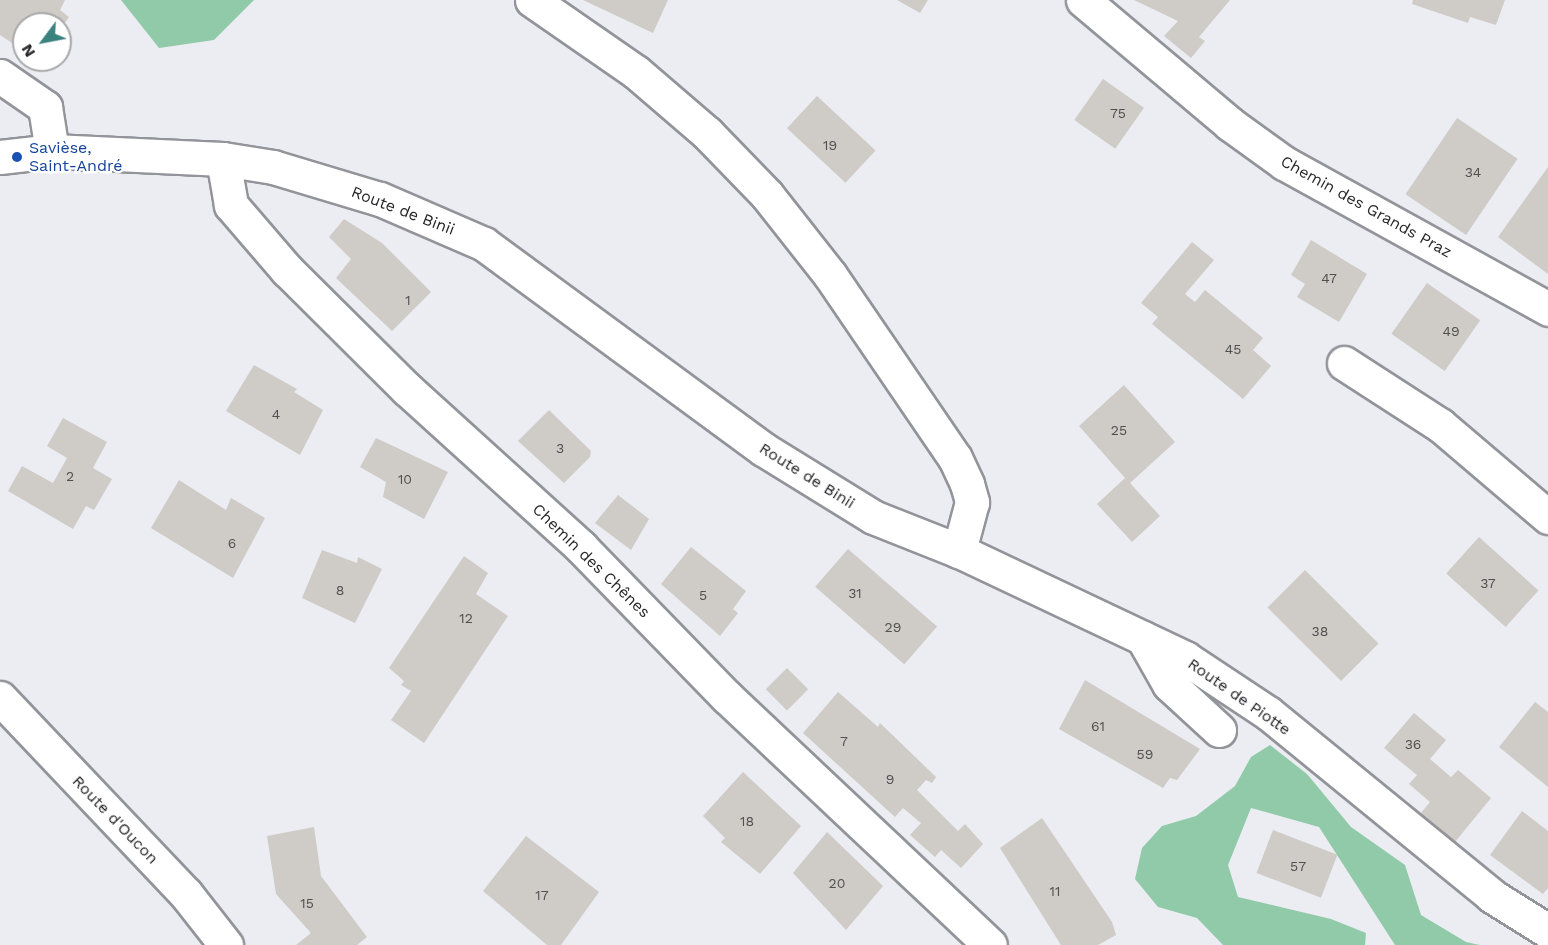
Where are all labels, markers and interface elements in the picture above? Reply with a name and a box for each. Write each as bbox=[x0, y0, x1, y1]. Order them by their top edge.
north arrow bbox=[12, 12, 72, 72]
text: N bbox=[17, 41, 39, 61]
house number: 75 bbox=[1110, 105, 1126, 121]
house number: 19 bbox=[823, 137, 837, 153]
place label: Savièse, Saint-André bbox=[29, 138, 123, 176]
marker: Savièse, Saint-André bbox=[10, 150, 24, 164]
street label: Chemin des Grands Praz bbox=[1277, 152, 1455, 262]
house number: 34 bbox=[1465, 164, 1481, 180]
street label: Route de Binii bbox=[349, 182, 457, 240]
house number: 47 bbox=[1321, 270, 1337, 286]
house number: 1 bbox=[405, 292, 411, 308]
house number: 49 bbox=[1442, 323, 1460, 339]
house number: 45 bbox=[1225, 341, 1241, 357]
house number: 4 bbox=[272, 406, 280, 422]
house number: 25 bbox=[1111, 422, 1127, 438]
street label: Route de Binii bbox=[756, 439, 858, 513]
house number: 3 bbox=[556, 440, 564, 456]
house number: 2 bbox=[66, 468, 74, 484]
house number: 10 bbox=[398, 471, 412, 487]
street label: Chemin des Chênes bbox=[528, 500, 654, 622]
house number: 6 bbox=[228, 535, 236, 551]
house number: 37 bbox=[1480, 575, 1496, 591]
house number: 8 bbox=[336, 582, 344, 598]
house number: 31 bbox=[848, 585, 862, 601]
house number: 5 bbox=[699, 587, 707, 603]
house number: 12 bbox=[459, 610, 473, 626]
house number: 29 bbox=[885, 619, 901, 635]
house number: 38 bbox=[1312, 623, 1328, 639]
street label: Route de Piotte bbox=[1184, 654, 1294, 740]
house number: 61 bbox=[1091, 718, 1105, 734]
house number: 7 bbox=[840, 733, 848, 749]
house number: 36 bbox=[1405, 736, 1421, 752]
house number: 59 bbox=[1137, 746, 1153, 762]
house number: 9 bbox=[886, 771, 894, 787]
street label: Route d'Oucon bbox=[68, 772, 162, 868]
house number: 18 bbox=[740, 813, 754, 829]
house number: 57 bbox=[1290, 858, 1306, 874]
house number: 20 bbox=[829, 875, 845, 891]
house number: 11 bbox=[1050, 883, 1060, 899]
house number: 17 bbox=[535, 887, 549, 903]
house number: 15 bbox=[300, 895, 314, 911]

